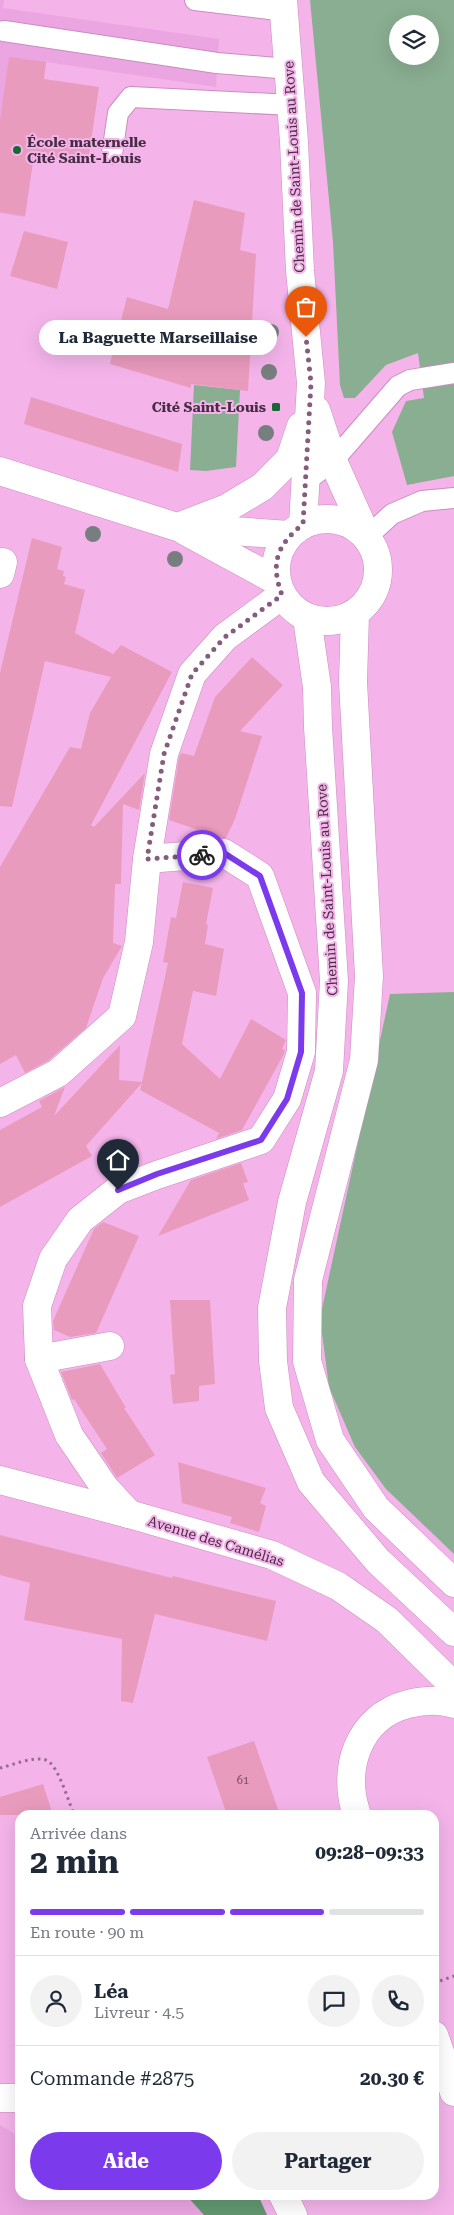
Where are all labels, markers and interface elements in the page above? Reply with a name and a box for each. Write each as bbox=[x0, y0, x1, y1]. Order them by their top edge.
map controls bbox=[389, 15, 439, 65]
button: layers bbox=[389, 15, 439, 65]
street label: Chemin de Saint-Louis au Rove bbox=[280, 60, 308, 273]
place label: École maternelle Cité Saint-Louis bbox=[27, 134, 146, 166]
marker: École maternelle Cité Saint-Louis bbox=[11, 144, 23, 156]
pin bbox=[285, 286, 327, 337]
icon: bag bbox=[292, 293, 320, 321]
callout: La Baguette Marseillaise bbox=[39, 320, 276, 354]
text: La Baguette Marseillaise bbox=[58, 328, 258, 347]
place label: Cité Saint-Louis bbox=[152, 399, 266, 415]
marker: Cité Saint-Louis bbox=[270, 401, 282, 413]
street label: Chemin de Saint-Louis au Rove bbox=[313, 783, 341, 996]
courier bbox=[177, 830, 227, 880]
icon: bike bbox=[188, 841, 216, 869]
pin bbox=[97, 1139, 139, 1190]
icon: home bbox=[104, 1146, 132, 1174]
street label: Avenue des Camélias bbox=[146, 1513, 286, 1569]
house number: 61 bbox=[237, 1774, 249, 1787]
text: Arrivée dans bbox=[30, 1824, 127, 1843]
text: 09:28–09:33 bbox=[315, 1841, 424, 1864]
text: 2 min bbox=[30, 1843, 119, 1881]
text: En route · 90 m bbox=[30, 1923, 144, 1942]
button: person bbox=[30, 1975, 82, 2027]
button: chat bbox=[308, 1975, 360, 2027]
button: phone bbox=[372, 1975, 424, 2027]
text: Léa bbox=[94, 1980, 129, 2003]
text: Livreur · 4.5 bbox=[94, 2003, 184, 2022]
text: Commande #2875 bbox=[30, 2067, 195, 2090]
text: 20.30 € bbox=[360, 2067, 424, 2090]
button: Aide bbox=[30, 2132, 222, 2190]
button: Partager bbox=[232, 2132, 424, 2190]

